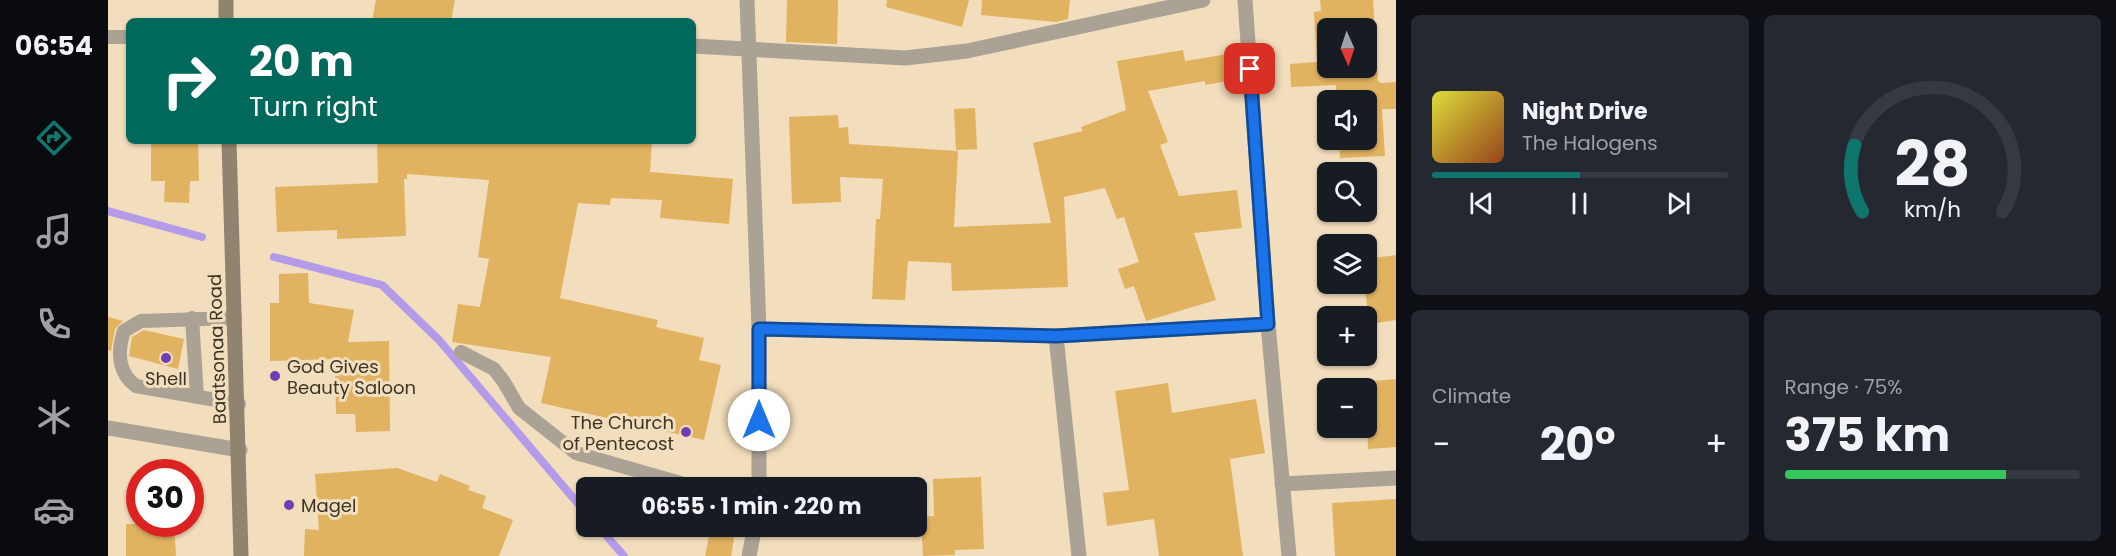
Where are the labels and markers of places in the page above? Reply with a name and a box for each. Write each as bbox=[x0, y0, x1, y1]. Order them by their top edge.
pin bbox=[1224, 43, 1275, 94]
marker: Shell bbox=[159, 351, 173, 365]
place label: God Gives Beauty Saloon bbox=[287, 354, 416, 400]
place label: Shell bbox=[145, 366, 187, 391]
marker: God Gives Beauty Saloon bbox=[268, 369, 282, 383]
place label: The Church of Pentecost bbox=[563, 410, 674, 456]
marker: The Church of Pentecost bbox=[679, 425, 693, 439]
place label: Magel bbox=[301, 493, 356, 518]
marker: Magel bbox=[282, 498, 296, 512]

